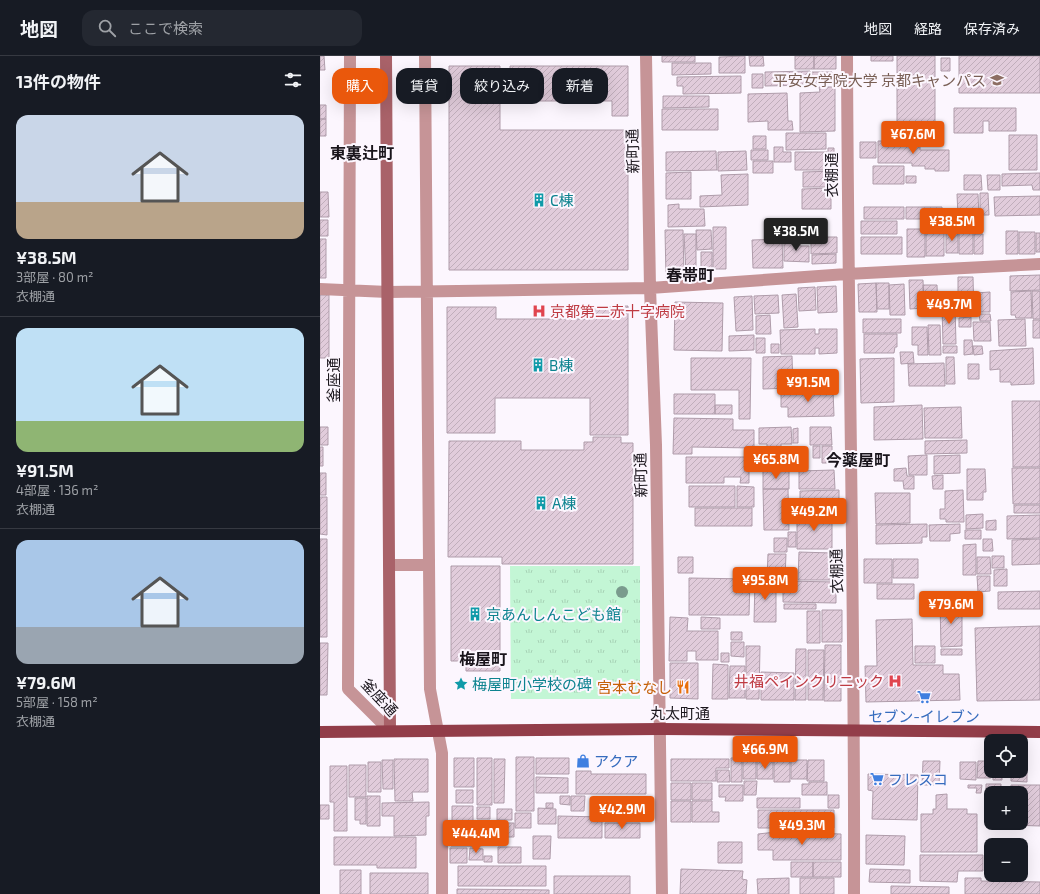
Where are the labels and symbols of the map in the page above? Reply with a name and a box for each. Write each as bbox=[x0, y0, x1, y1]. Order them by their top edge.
place label: 平安女学院大学 京都キャンパス bbox=[773, 71, 986, 89]
school or university icon: 平安女学院大学 京都キャンパス bbox=[989, 72, 1005, 88]
pin: ¥67.6M bbox=[880, 121, 946, 155]
street label: 新町通 bbox=[623, 128, 641, 174]
district label: 東裏辻町 bbox=[330, 143, 394, 162]
street label: 衣棚通 bbox=[822, 152, 840, 198]
place label: C棟 bbox=[550, 191, 574, 209]
building icon: C棟 bbox=[531, 192, 547, 208]
pin: ¥38.5M bbox=[919, 208, 985, 242]
pin: ¥38.5M bbox=[763, 218, 829, 252]
district label: 春帯町 bbox=[666, 265, 714, 284]
pin: ¥49.7M bbox=[916, 291, 982, 325]
place label: 京都第二赤十字病院 bbox=[550, 302, 685, 320]
hospital icon: 京都第二赤十字病院 bbox=[531, 303, 547, 319]
place label: B棟 bbox=[549, 356, 573, 374]
street label: 釜座通 bbox=[324, 357, 342, 403]
building icon: B棟 bbox=[530, 357, 546, 373]
pin: ¥91.5M bbox=[775, 369, 841, 403]
pin: ¥65.8M bbox=[743, 446, 809, 480]
district label: 今薬屋町 bbox=[826, 450, 890, 469]
street label: 新町通 bbox=[631, 452, 649, 498]
place label: A棟 bbox=[552, 494, 576, 512]
building icon: A棟 bbox=[533, 495, 549, 511]
pin: ¥49.2M bbox=[781, 498, 847, 532]
street label: 衣棚通 bbox=[827, 548, 845, 594]
pin: ¥95.8M bbox=[732, 567, 798, 601]
pin: ¥79.6M bbox=[918, 591, 984, 625]
place label: 京あんしんこども館 bbox=[486, 605, 621, 623]
building icon: 京あんしんこども館 bbox=[467, 606, 483, 622]
district label: 梅屋町 bbox=[459, 649, 507, 668]
place label: 井福ペインクリニック bbox=[734, 672, 884, 690]
hospital icon: 井福ペインクリニック bbox=[887, 673, 903, 689]
street label: 釜座通 bbox=[358, 674, 402, 720]
place label: 梅屋町小学校の碑 bbox=[472, 675, 592, 693]
place icon: 梅屋町小学校の碑 bbox=[453, 676, 469, 692]
place label: 宮本むなし bbox=[597, 678, 672, 696]
restaurant icon: 宮本むなし bbox=[675, 679, 691, 695]
supermarket icon: セブン-イレブン bbox=[916, 689, 932, 705]
street label: 丸太町通 bbox=[650, 704, 710, 722]
place label: セブン-イレブン bbox=[868, 707, 980, 725]
pin: ¥66.9M bbox=[732, 736, 798, 770]
place label: アクア bbox=[594, 752, 638, 770]
shop icon: アクア bbox=[575, 753, 591, 769]
place label: フレスコ bbox=[888, 770, 948, 788]
supermarket icon: フレスコ bbox=[869, 771, 885, 787]
pin: ¥42.9M bbox=[589, 796, 655, 830]
pin: ¥49.3M bbox=[769, 812, 835, 846]
pin: ¥44.4M bbox=[443, 820, 509, 854]

